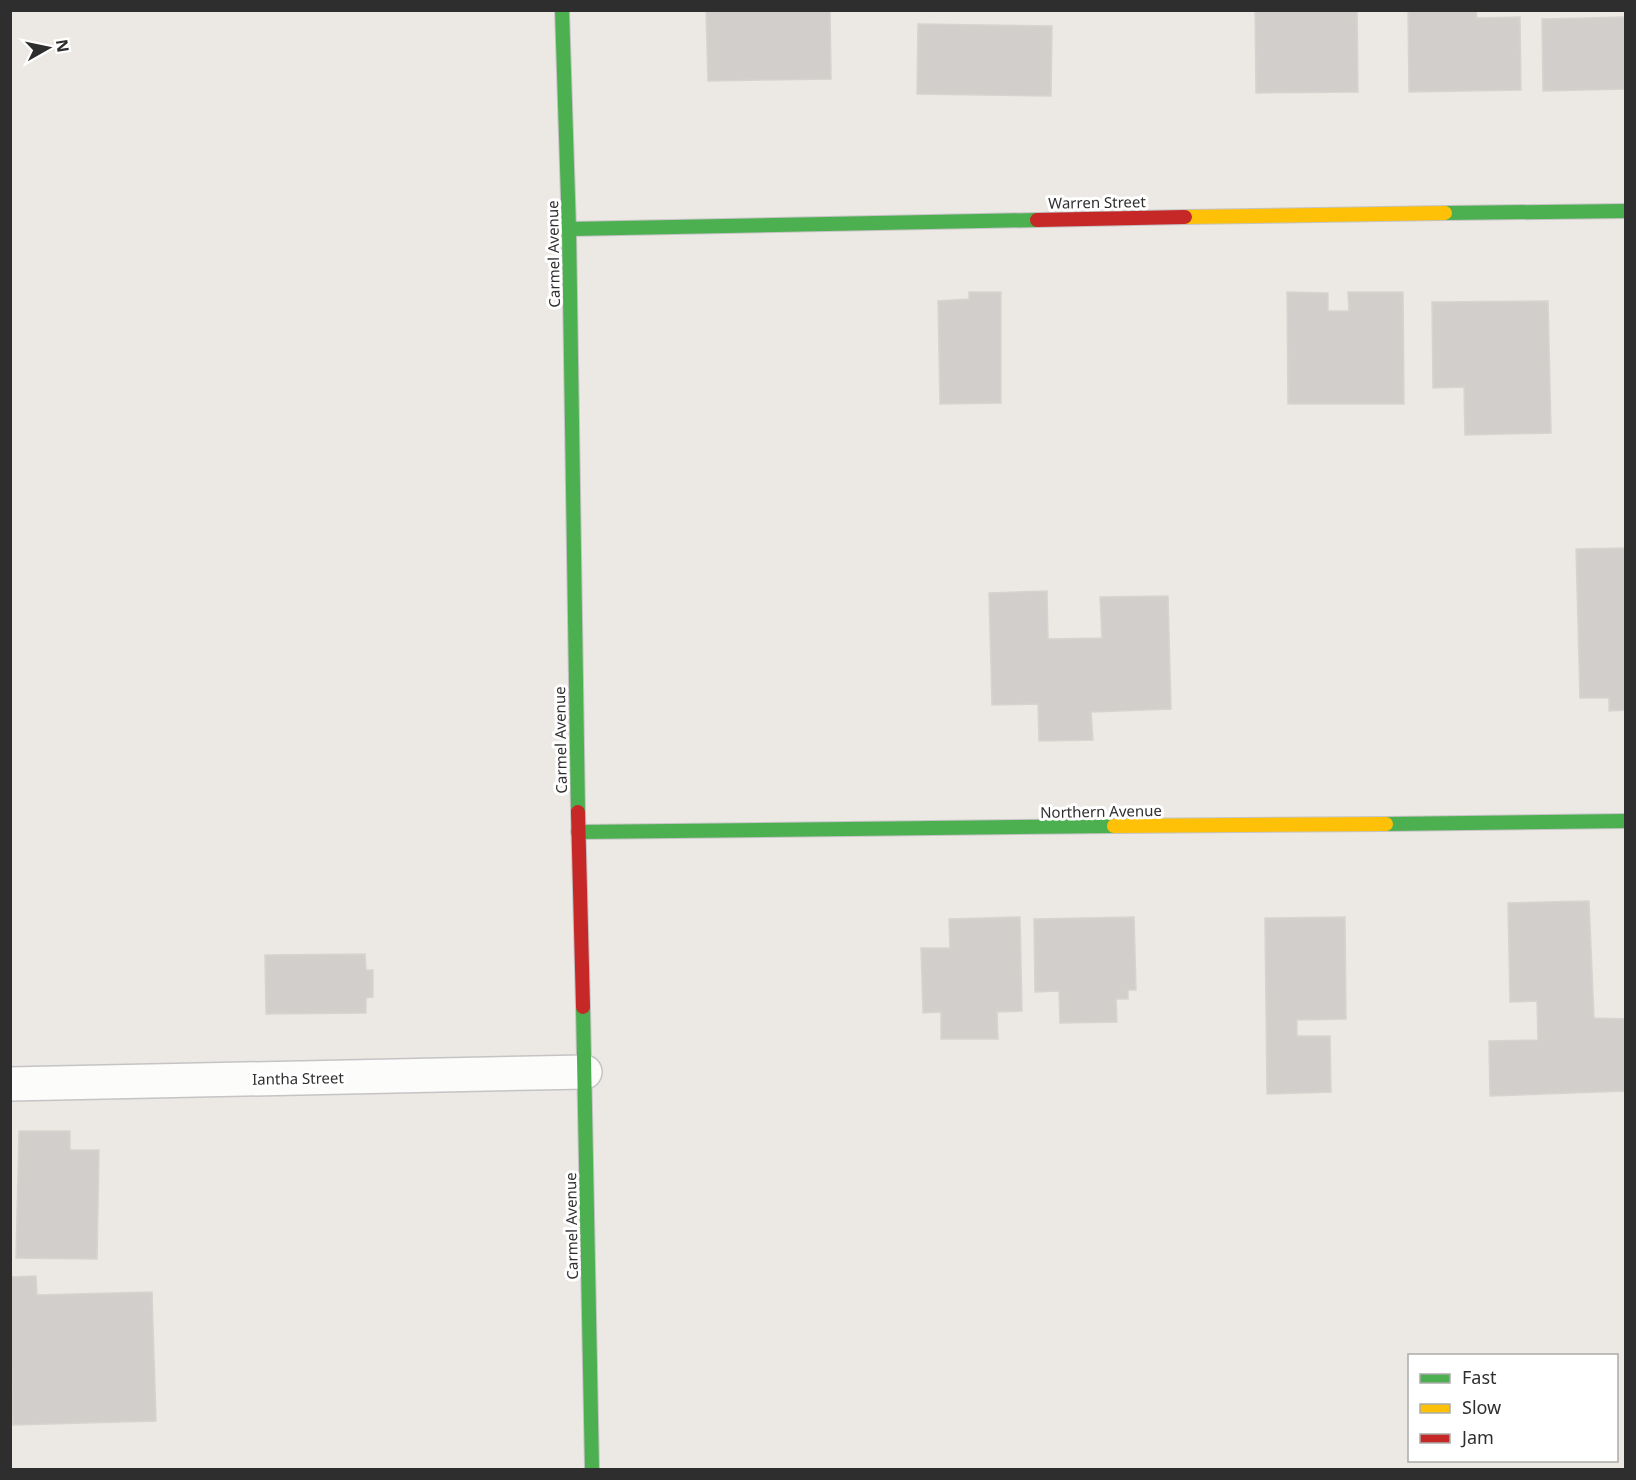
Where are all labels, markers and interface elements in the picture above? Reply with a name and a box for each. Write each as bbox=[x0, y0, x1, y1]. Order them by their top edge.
north arrow bbox=[18, 18, 78, 78]
text: N bbox=[51, 38, 75, 54]
street label: Warren Street bbox=[1048, 191, 1147, 213]
street label: Carmel Avenue bbox=[542, 200, 564, 308]
street label: Carmel Avenue bbox=[549, 686, 571, 794]
street label: Northern Avenue bbox=[1040, 800, 1162, 822]
street label: Iantha Street bbox=[252, 1067, 345, 1089]
street label: Carmel Avenue bbox=[560, 1172, 582, 1280]
legend bbox=[1408, 1354, 1618, 1462]
text: Fast bbox=[1462, 1365, 1497, 1389]
text: Slow bbox=[1462, 1395, 1501, 1419]
text: Jam bbox=[1460, 1425, 1494, 1449]

